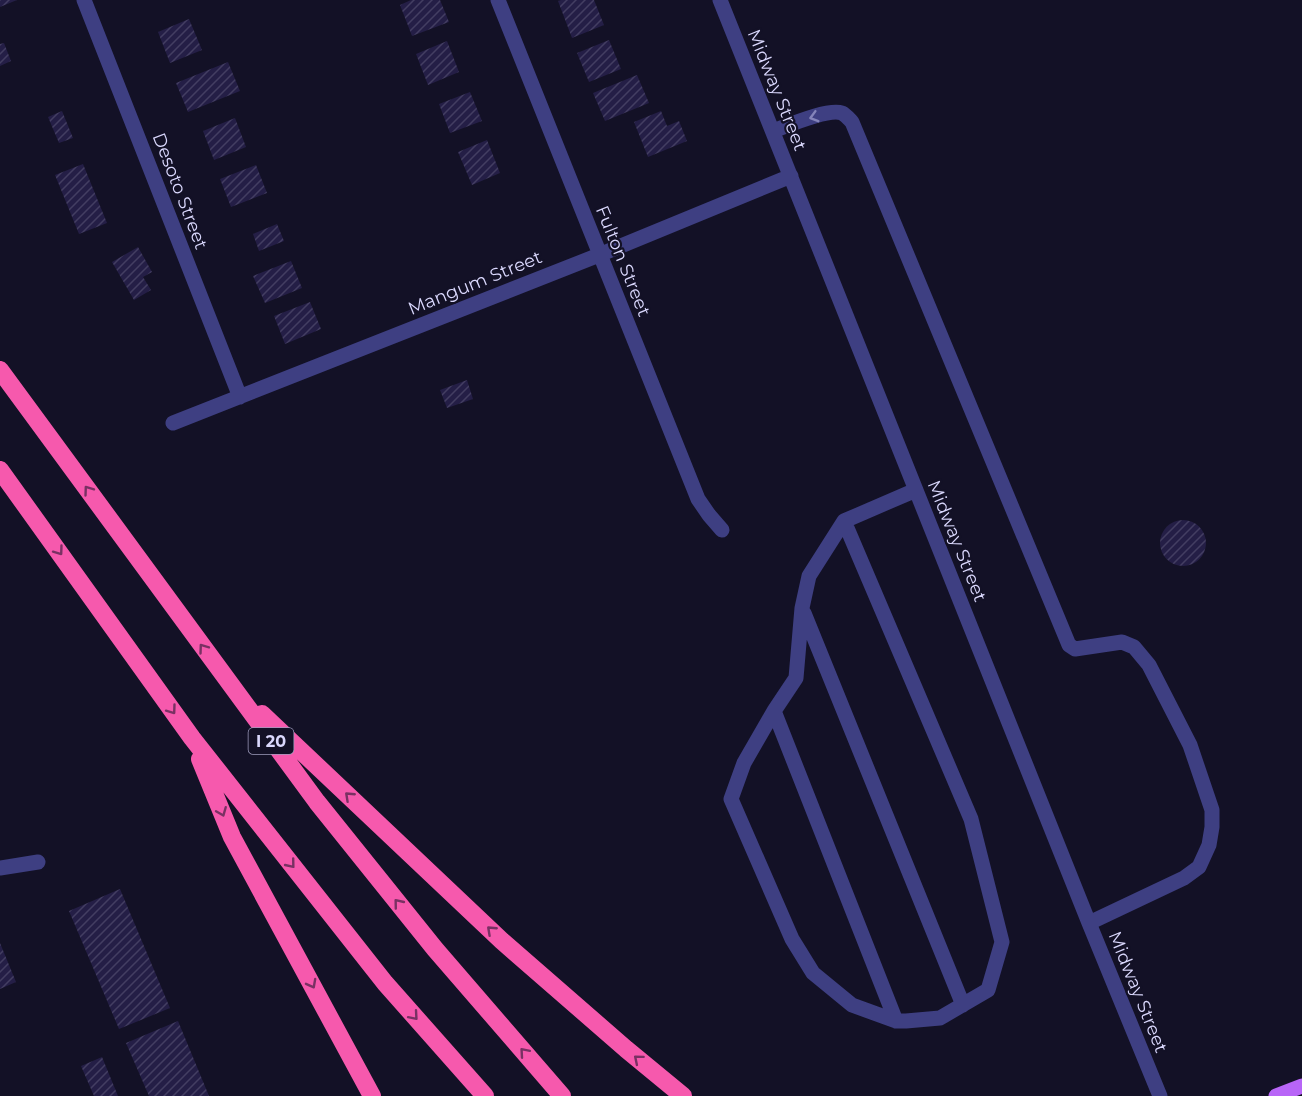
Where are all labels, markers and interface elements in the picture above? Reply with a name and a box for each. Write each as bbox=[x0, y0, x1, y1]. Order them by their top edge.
street label: Midway Street bbox=[743, 26, 811, 154]
one-way arrow bbox=[809, 110, 820, 122]
street label: Desoto Street bbox=[148, 130, 212, 252]
street label: Fulton Street bbox=[591, 202, 655, 320]
street label: Mangum Street bbox=[405, 246, 545, 320]
street label: Midway Street bbox=[923, 477, 991, 605]
one-way arrow bbox=[84, 486, 95, 497]
one-way arrow bbox=[52, 545, 63, 556]
one-way arrow bbox=[200, 643, 211, 654]
one-way arrow bbox=[165, 703, 176, 714]
road number: I 20 bbox=[248, 728, 294, 754]
one-way arrow bbox=[346, 792, 356, 803]
one-way arrow bbox=[215, 805, 227, 816]
one-way arrow bbox=[284, 858, 295, 869]
one-way arrow bbox=[394, 899, 405, 910]
one-way arrow bbox=[487, 927, 498, 938]
street label: Midway Street bbox=[1104, 928, 1172, 1056]
one-way arrow bbox=[305, 978, 316, 989]
one-way arrow bbox=[407, 1009, 418, 1020]
one-way arrow bbox=[520, 1048, 531, 1059]
one-way arrow bbox=[634, 1055, 645, 1066]

